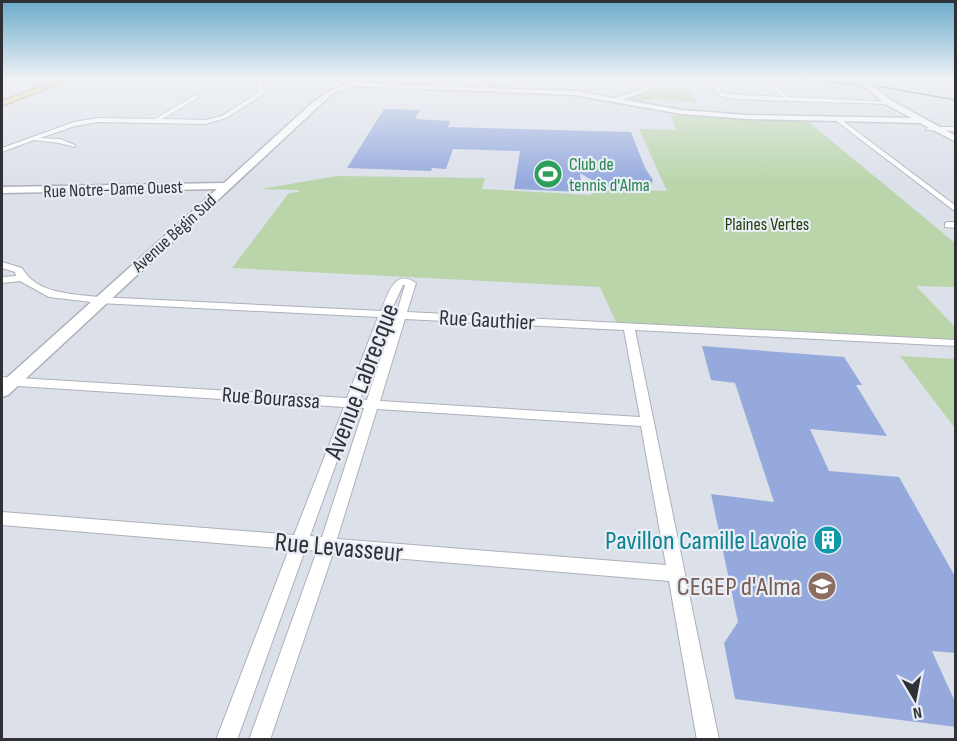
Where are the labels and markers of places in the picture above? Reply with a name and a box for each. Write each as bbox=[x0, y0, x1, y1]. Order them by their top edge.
place label: Club de tennis d'Alma bbox=[569, 154, 650, 196]
sports icon: Club de tennis d'Alma bbox=[532, 158, 564, 190]
building icon: Pavillon Camille Lavoie bbox=[812, 524, 844, 556]
place label: Pavillon Camille Lavoie bbox=[605, 525, 807, 557]
school or university icon: CEGEP d'Alma bbox=[806, 570, 838, 602]
place label: CEGEP d'Alma bbox=[677, 571, 801, 603]

